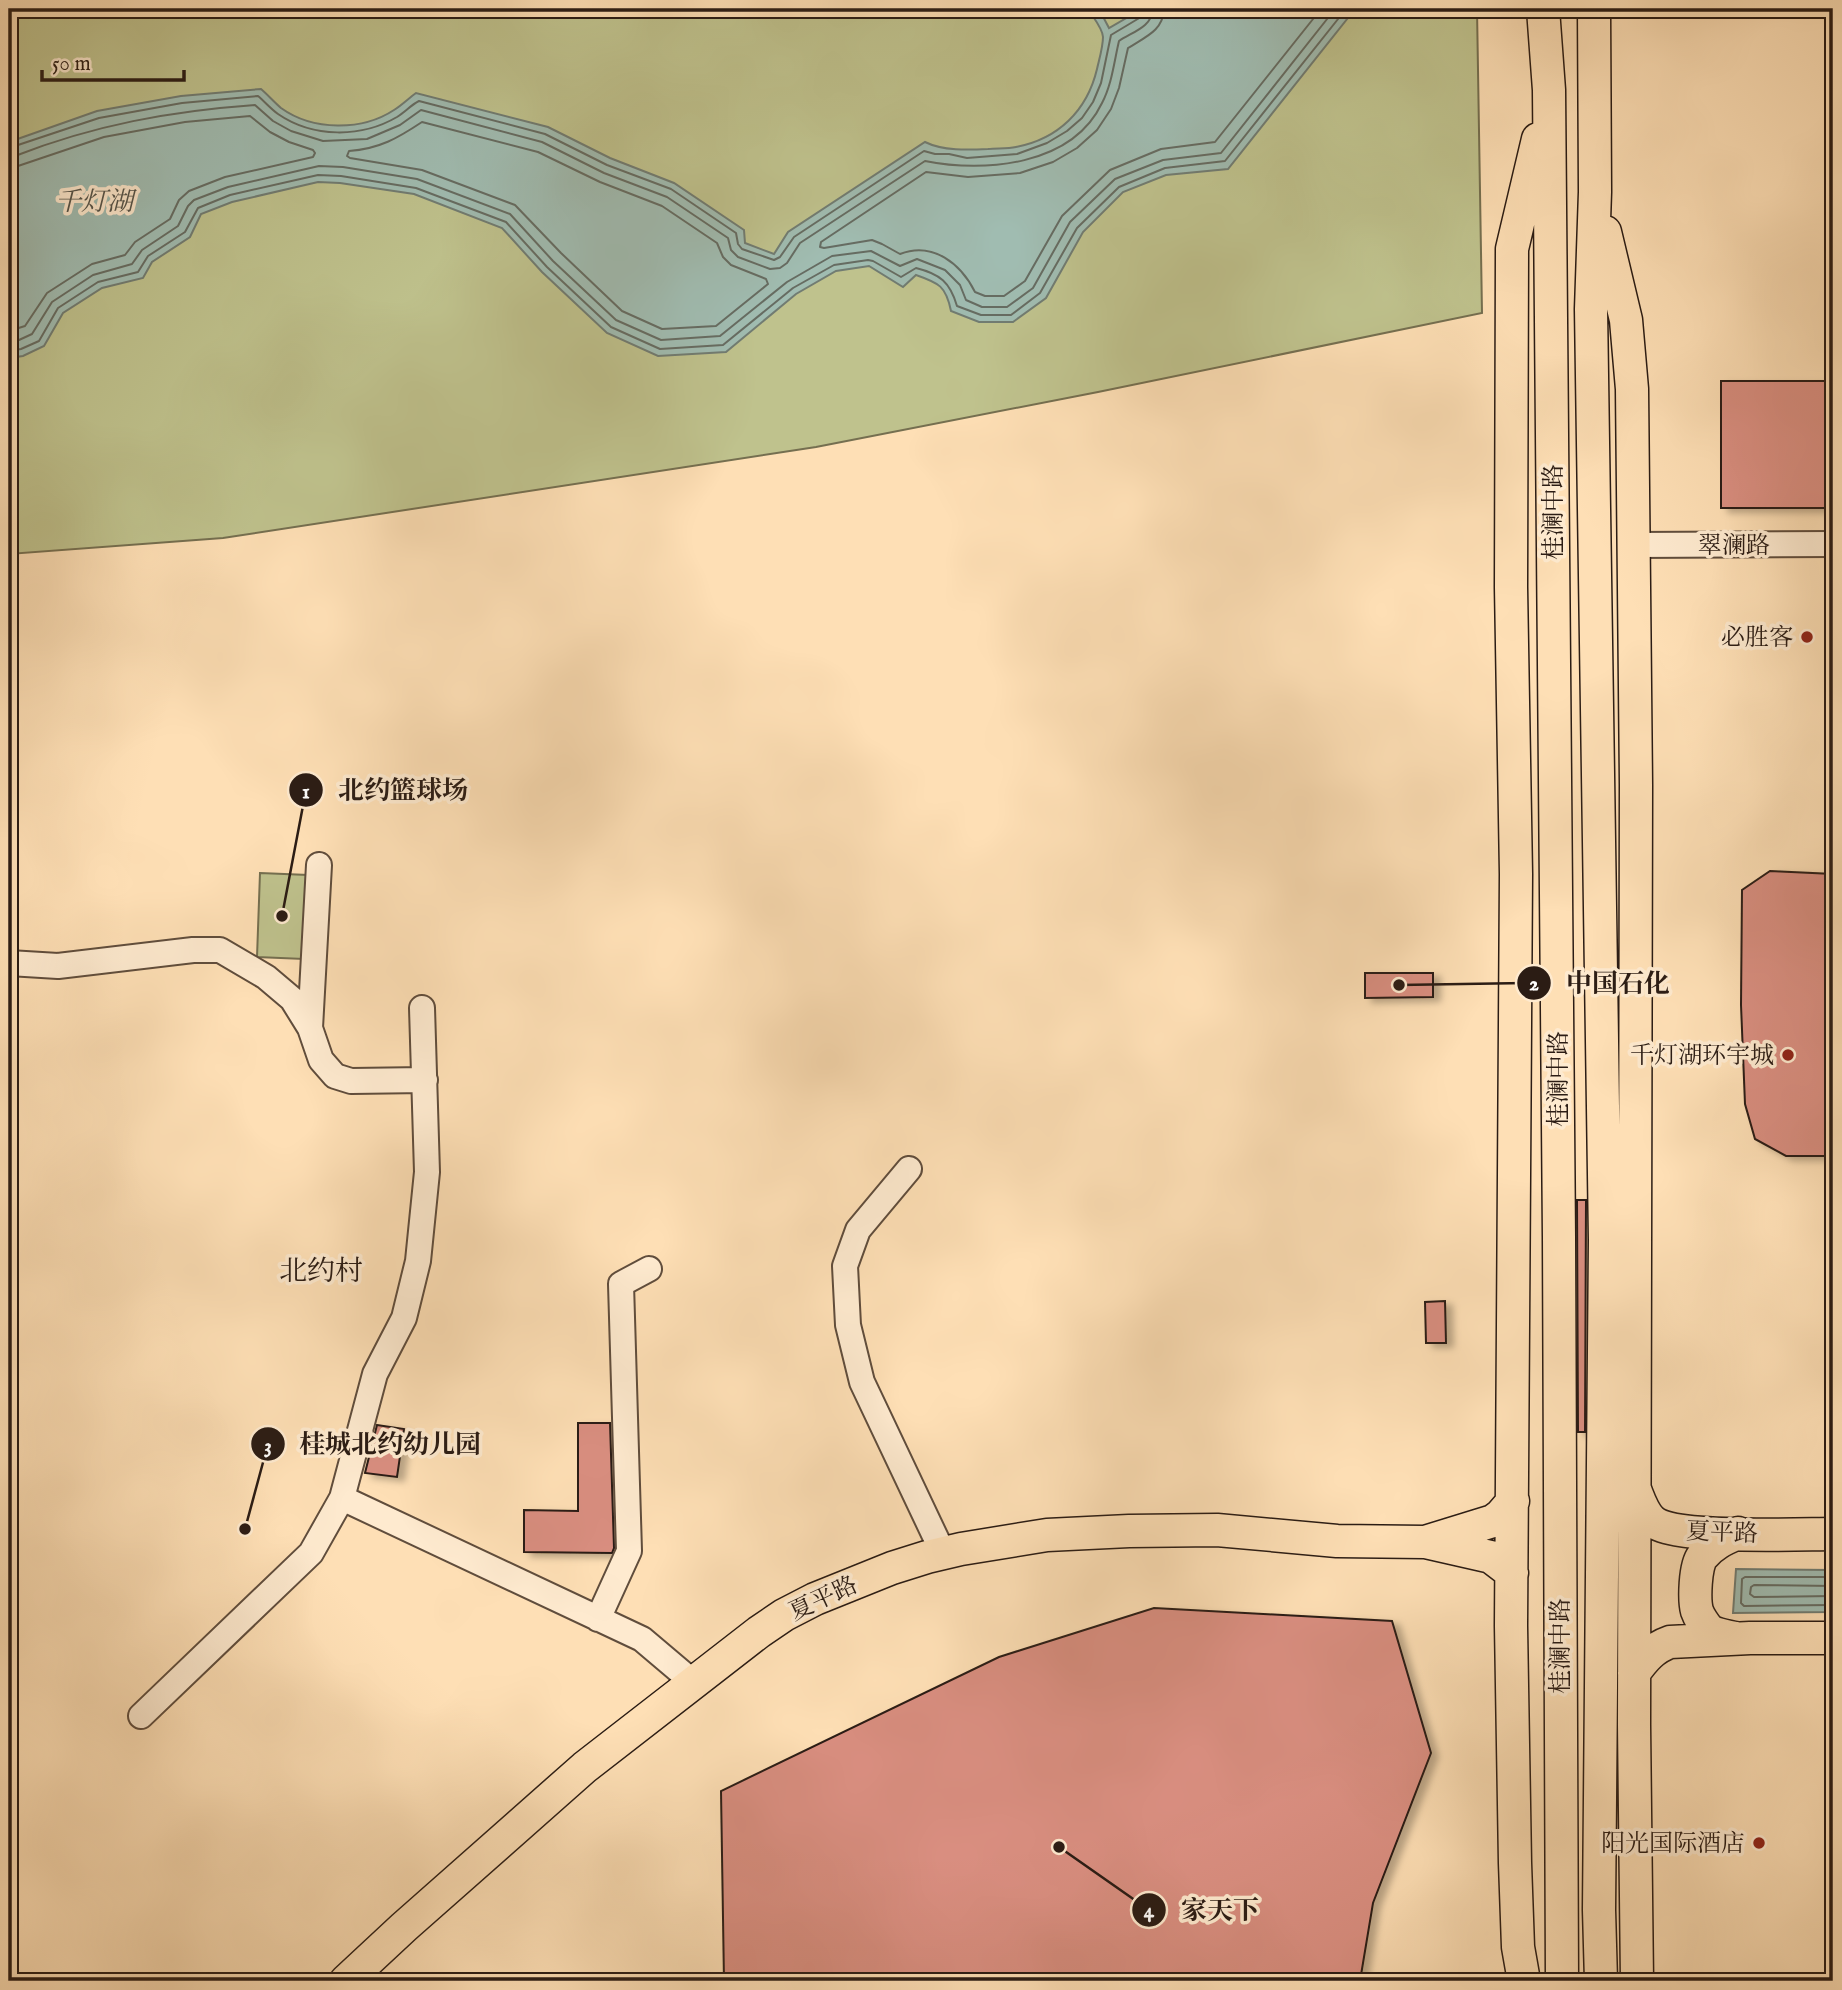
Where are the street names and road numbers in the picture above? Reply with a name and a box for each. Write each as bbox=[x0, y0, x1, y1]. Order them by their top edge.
street label: 桂澜中路 bbox=[1539, 464, 1570, 560]
street label: 翠澜路 bbox=[1698, 531, 1770, 562]
street label: 桂澜中路 bbox=[1544, 1031, 1575, 1127]
street label: 夏平路 bbox=[1685, 1517, 1758, 1550]
street label: 夏平路 bbox=[784, 1570, 863, 1629]
street label: 桂澜中路 bbox=[1546, 1598, 1577, 1694]

